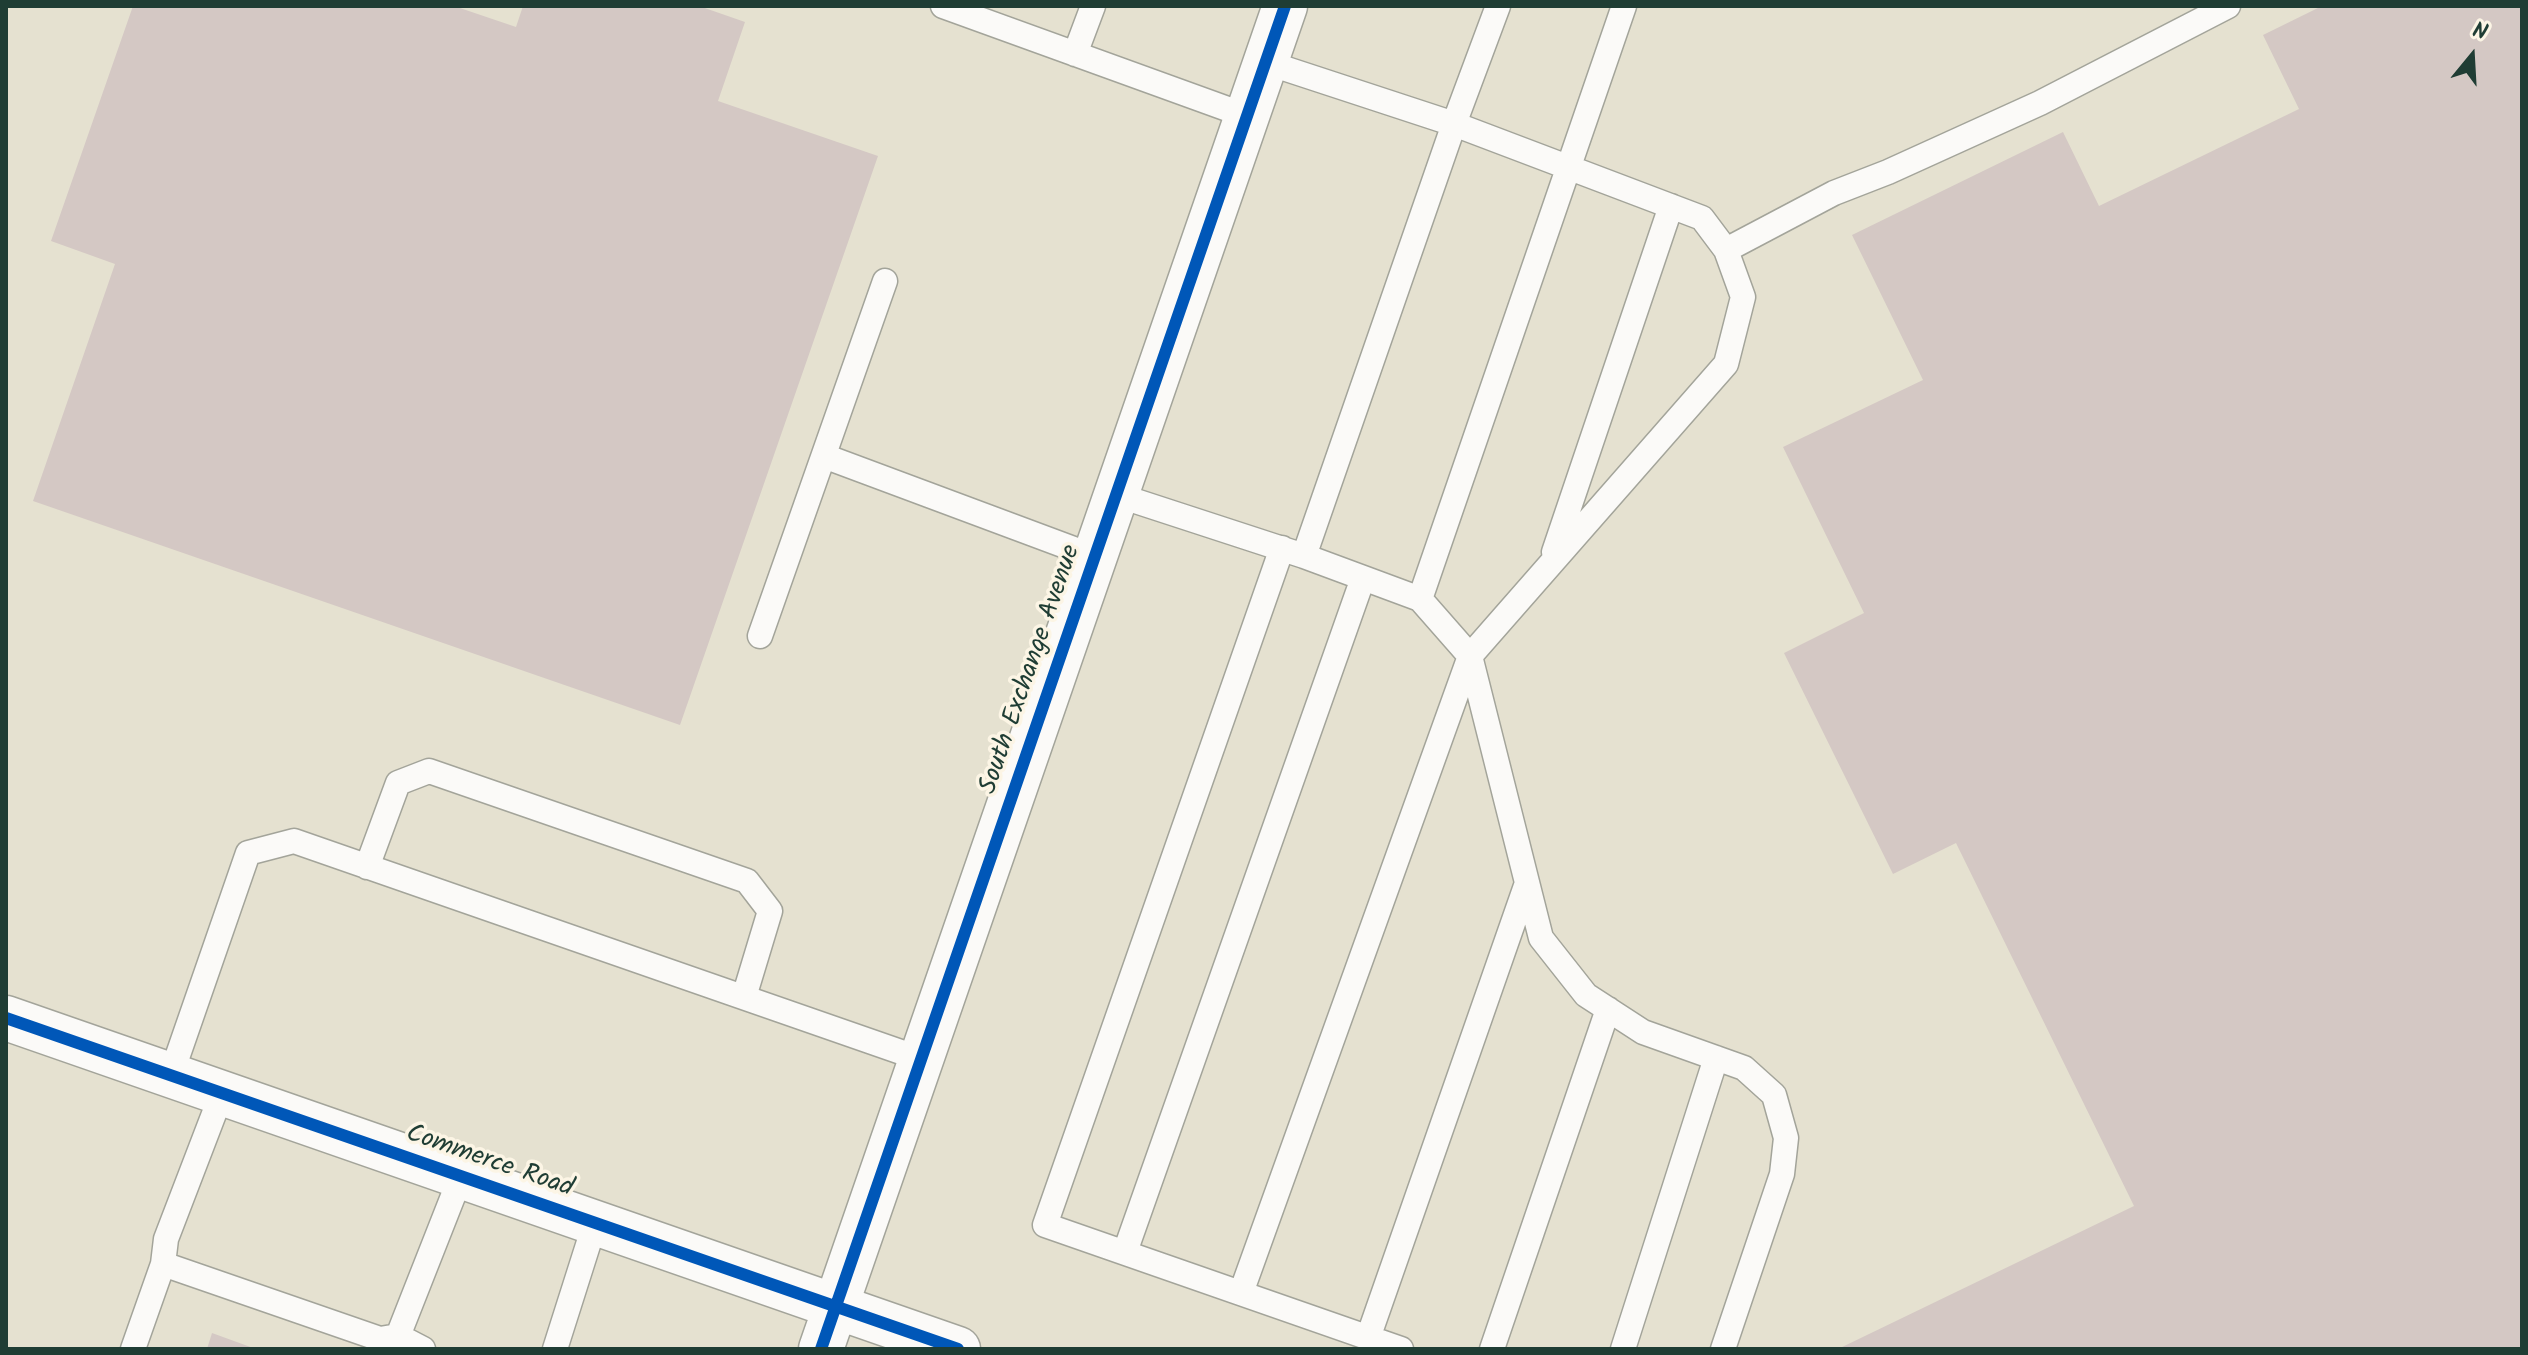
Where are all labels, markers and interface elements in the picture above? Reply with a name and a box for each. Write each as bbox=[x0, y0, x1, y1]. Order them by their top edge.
text: N bbox=[2468, 14, 2492, 51]
north arrow bbox=[2432, 16, 2512, 96]
street label: South Exchange Avenue bbox=[975, 541, 1089, 799]
street label: Commerce Road bbox=[401, 1120, 577, 1206]

